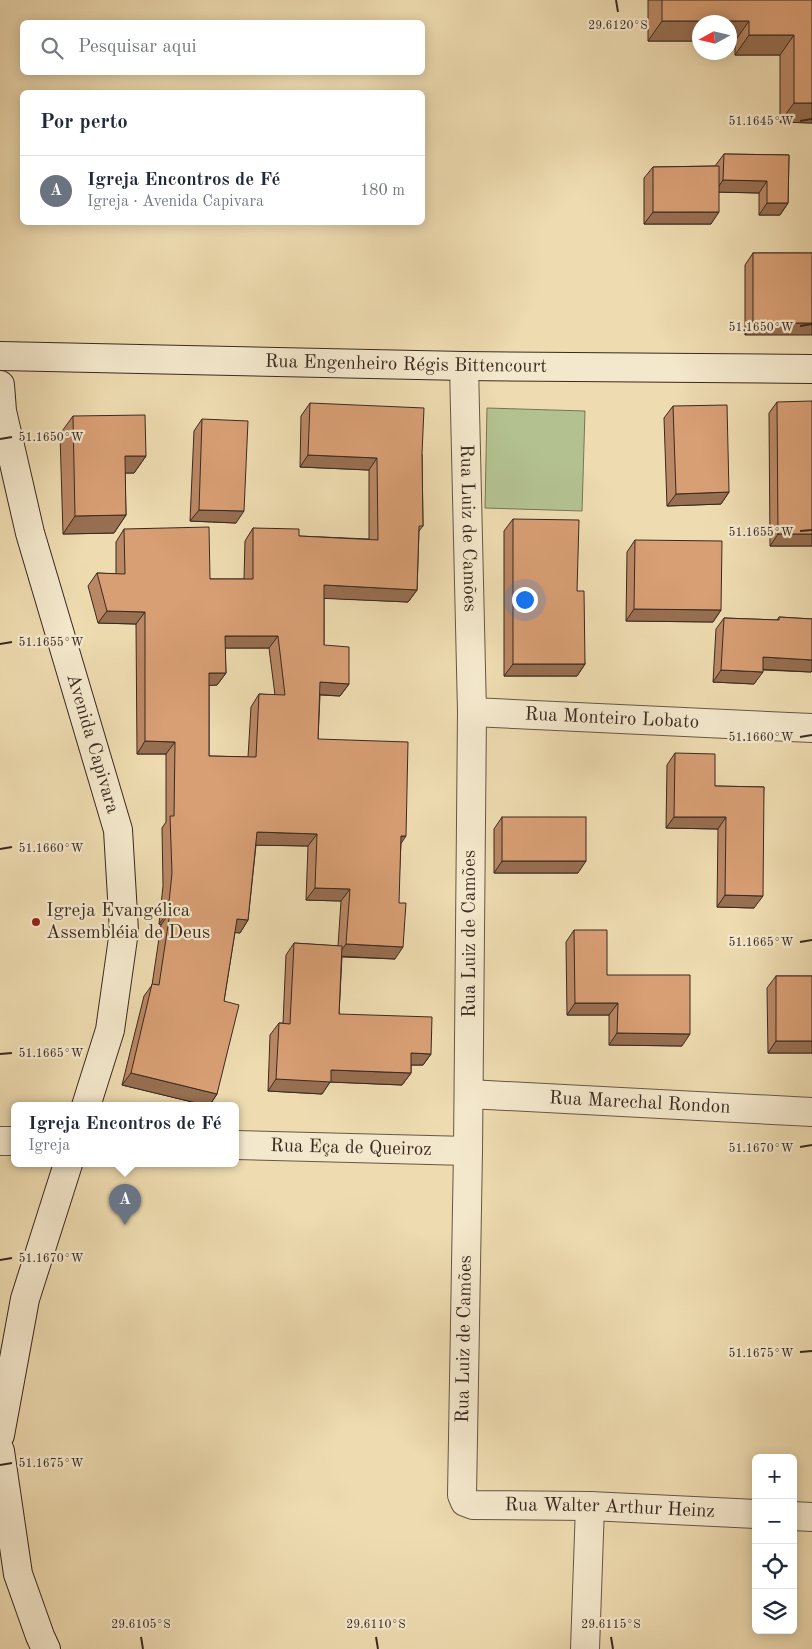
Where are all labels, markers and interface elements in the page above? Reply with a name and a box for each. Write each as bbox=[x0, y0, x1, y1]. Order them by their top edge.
north arrow bbox=[692, 15, 737, 60]
search box bbox=[20, 20, 425, 75]
text: 29.6120°S bbox=[588, 20, 648, 32]
icon: search bbox=[38, 34, 66, 62]
text: Pesquisar aqui bbox=[78, 38, 197, 57]
text: Por perto bbox=[40, 112, 128, 133]
text: 51.1645°W bbox=[729, 115, 794, 128]
text: Igreja Encontros de Fé bbox=[87, 171, 280, 190]
text: A bbox=[50, 183, 62, 199]
text: 180 m bbox=[360, 183, 405, 199]
text: Igreja · Avenida Capivara bbox=[87, 194, 264, 210]
text: 51.1650°W bbox=[729, 321, 794, 334]
street label: Rua Engenheiro Régis Bittencourt bbox=[265, 352, 547, 376]
text: 51.1650°W bbox=[19, 431, 84, 444]
street label: Rua Luiz de Camões bbox=[456, 444, 479, 612]
text: 51.1655°W bbox=[729, 526, 794, 539]
your location bbox=[512, 587, 538, 613]
text: 51.1655°W bbox=[19, 636, 84, 649]
street label: Avenida Capivara bbox=[63, 672, 122, 816]
street label: Rua Monteiro Lobato bbox=[524, 705, 700, 732]
text: 51.1660°W bbox=[729, 731, 794, 744]
text: 51.1660°W bbox=[19, 842, 84, 855]
street label: Rua Luiz de Camões bbox=[461, 850, 480, 1018]
place label: Igreja Evangélica Assembléia de Deus bbox=[46, 902, 210, 943]
marker: Igreja Evangélica Assembléia de Deus bbox=[30, 916, 42, 928]
text: 51.1665°W bbox=[729, 936, 794, 949]
text: 51.1665°W bbox=[19, 1047, 84, 1060]
street label: Rua Marechal Rondon bbox=[548, 1089, 731, 1117]
popup bbox=[11, 1102, 239, 1167]
text: Igreja Encontros de Fé bbox=[28, 1115, 222, 1134]
street label: Rua Eça de Queiroz bbox=[270, 1136, 432, 1160]
text: Igreja bbox=[28, 1138, 70, 1154]
text: 51.1670°W bbox=[729, 1142, 794, 1155]
pin: A bbox=[109, 1184, 141, 1225]
text: 51.1670°W bbox=[19, 1252, 84, 1265]
street label: Rua Luiz de Camões bbox=[454, 1255, 476, 1423]
text: 51.1675°W bbox=[729, 1347, 794, 1360]
map controls bbox=[752, 1454, 797, 1634]
button: + bbox=[752, 1454, 797, 1499]
text: 51.1675°W bbox=[19, 1457, 84, 1470]
street label: Rua Walter Arthur Heinz bbox=[504, 1496, 715, 1522]
button: − bbox=[752, 1499, 797, 1544]
button: locate bbox=[752, 1544, 797, 1589]
button: layers bbox=[752, 1589, 797, 1634]
text: 29.6105°S bbox=[111, 1618, 171, 1631]
text: 29.6115°S bbox=[581, 1618, 641, 1631]
text: 29.6110°S bbox=[346, 1619, 406, 1631]

